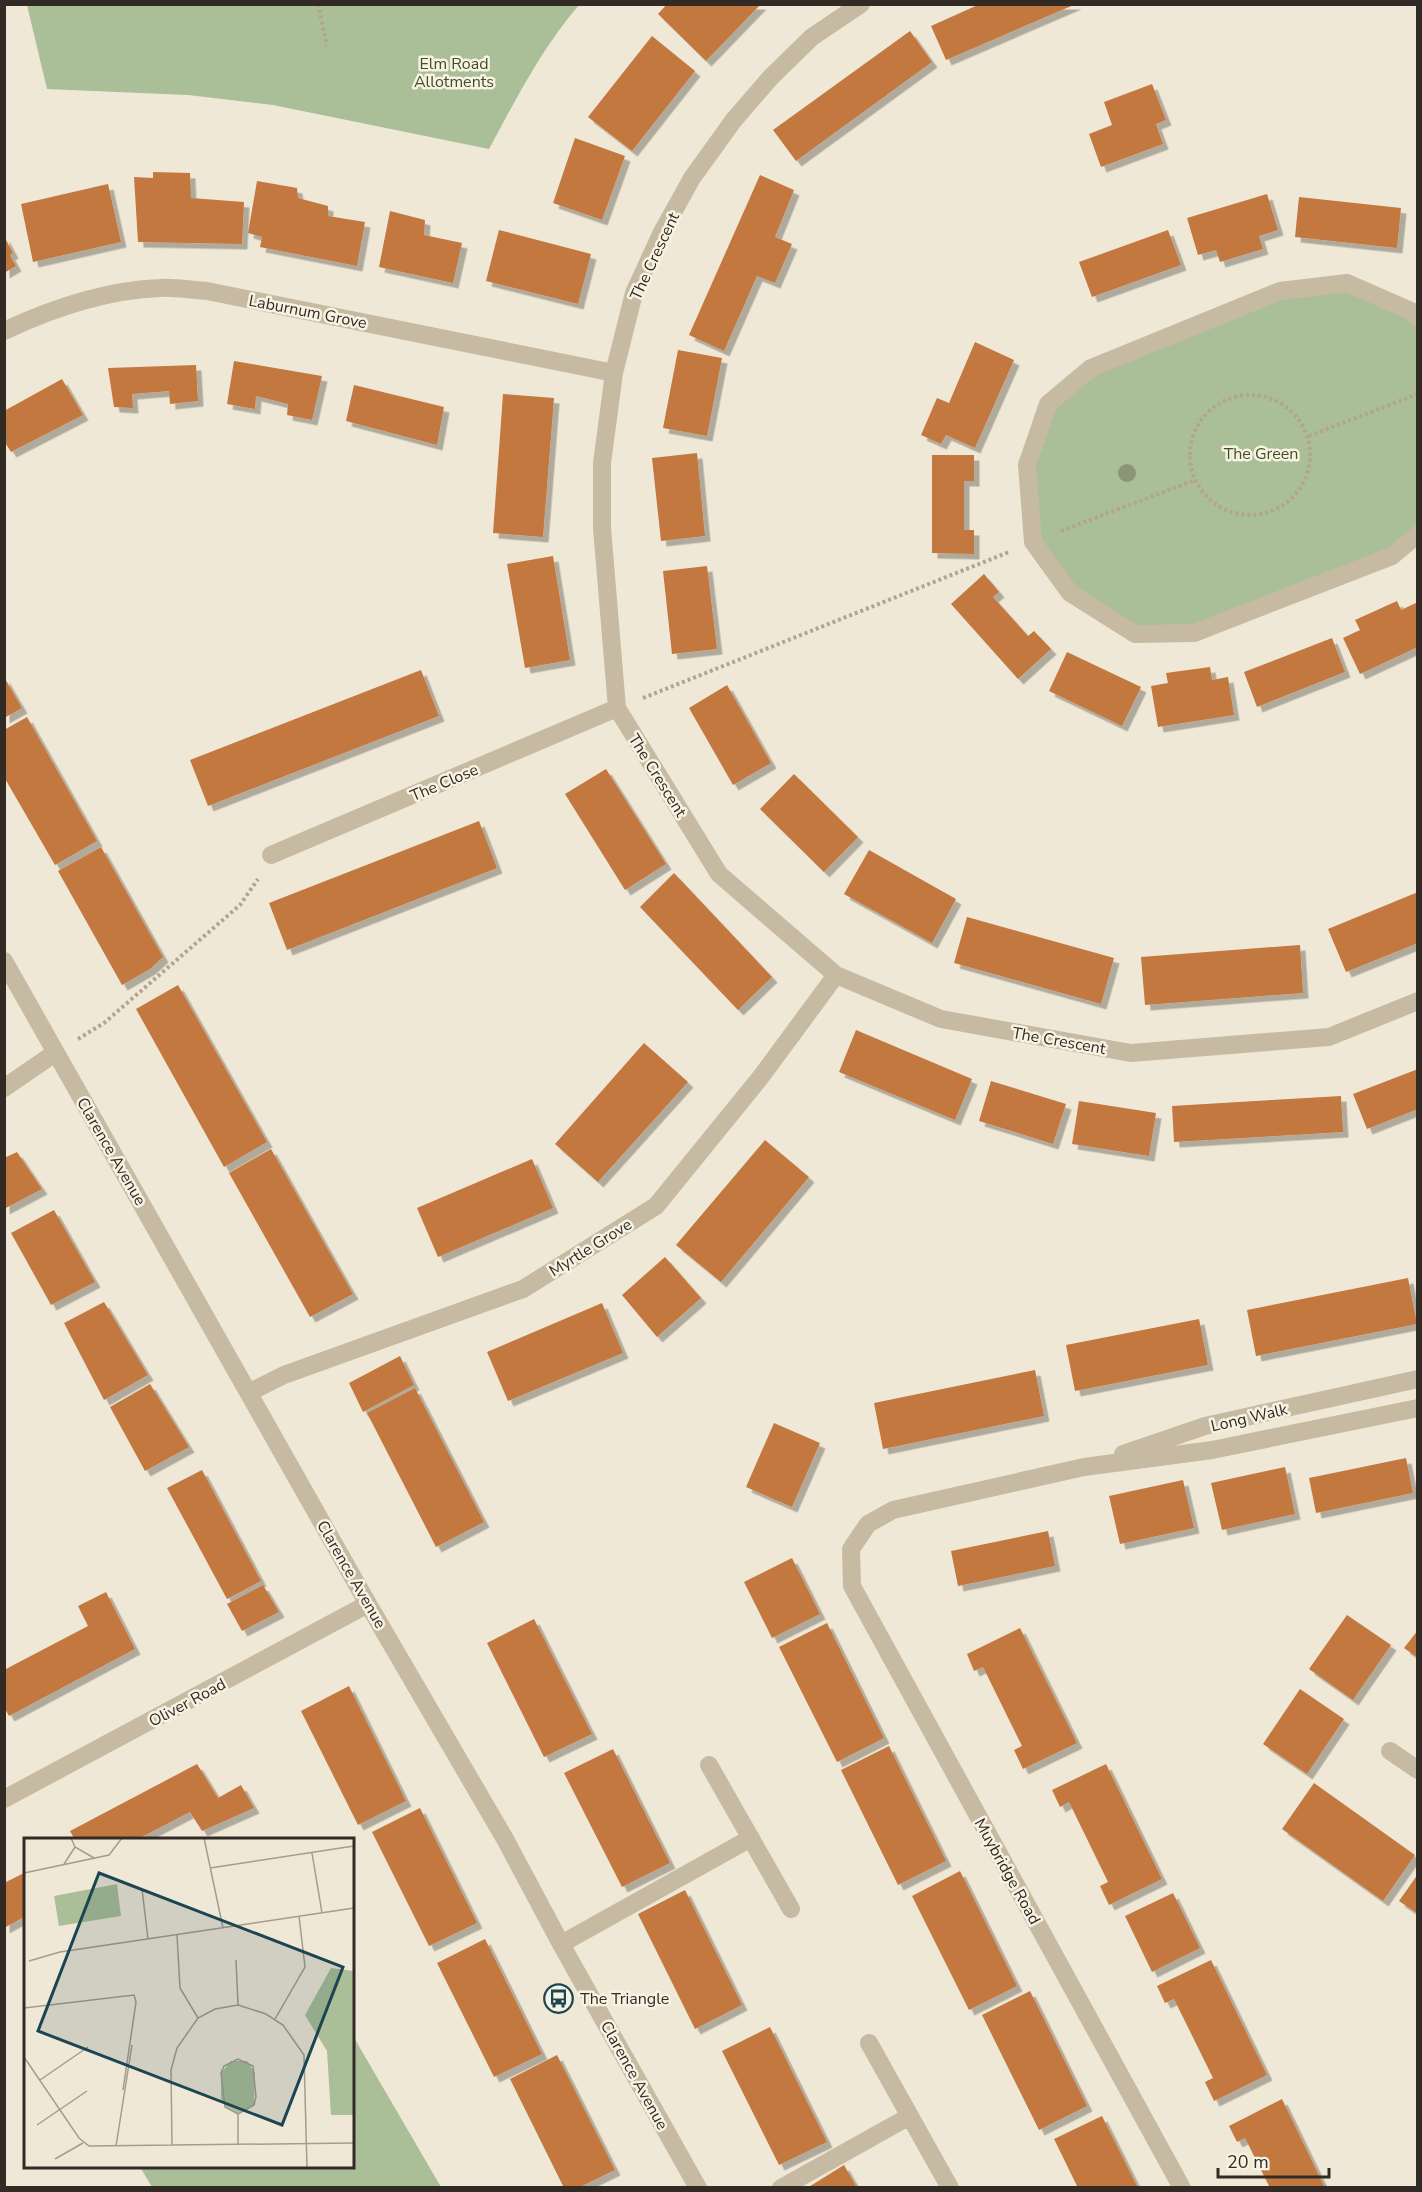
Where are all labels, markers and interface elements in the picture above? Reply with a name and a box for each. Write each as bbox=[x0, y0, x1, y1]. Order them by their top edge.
park label: Elm Road Allotments bbox=[414, 53, 494, 93]
street label: The Crescent bbox=[625, 209, 685, 304]
street label: Laburnum Grove bbox=[247, 290, 369, 334]
park label: The Green bbox=[1224, 443, 1298, 465]
street label: The Crescent bbox=[623, 730, 692, 822]
street label: The Close bbox=[407, 759, 482, 807]
street label: The Crescent bbox=[1010, 1022, 1108, 1060]
street label: Clarence Avenue bbox=[71, 1093, 151, 1210]
street label: Myrtle Grove bbox=[545, 1214, 636, 1282]
street label: Long Walk bbox=[1209, 1398, 1291, 1437]
street label: Clarence Avenue bbox=[311, 1516, 391, 1633]
street label: Oliver Road bbox=[145, 1673, 230, 1732]
street label: Muybridge Road bbox=[969, 1814, 1045, 1929]
inset map bbox=[24, 1838, 354, 2168]
bus stop icon: The Triangle bbox=[543, 1982, 575, 2014]
place label: The Triangle bbox=[580, 1988, 669, 2010]
street label: Clarence Avenue bbox=[595, 2017, 673, 2134]
scale bar bbox=[1218, 2141, 1329, 2179]
text: 20 m bbox=[1227, 2150, 1269, 2174]

